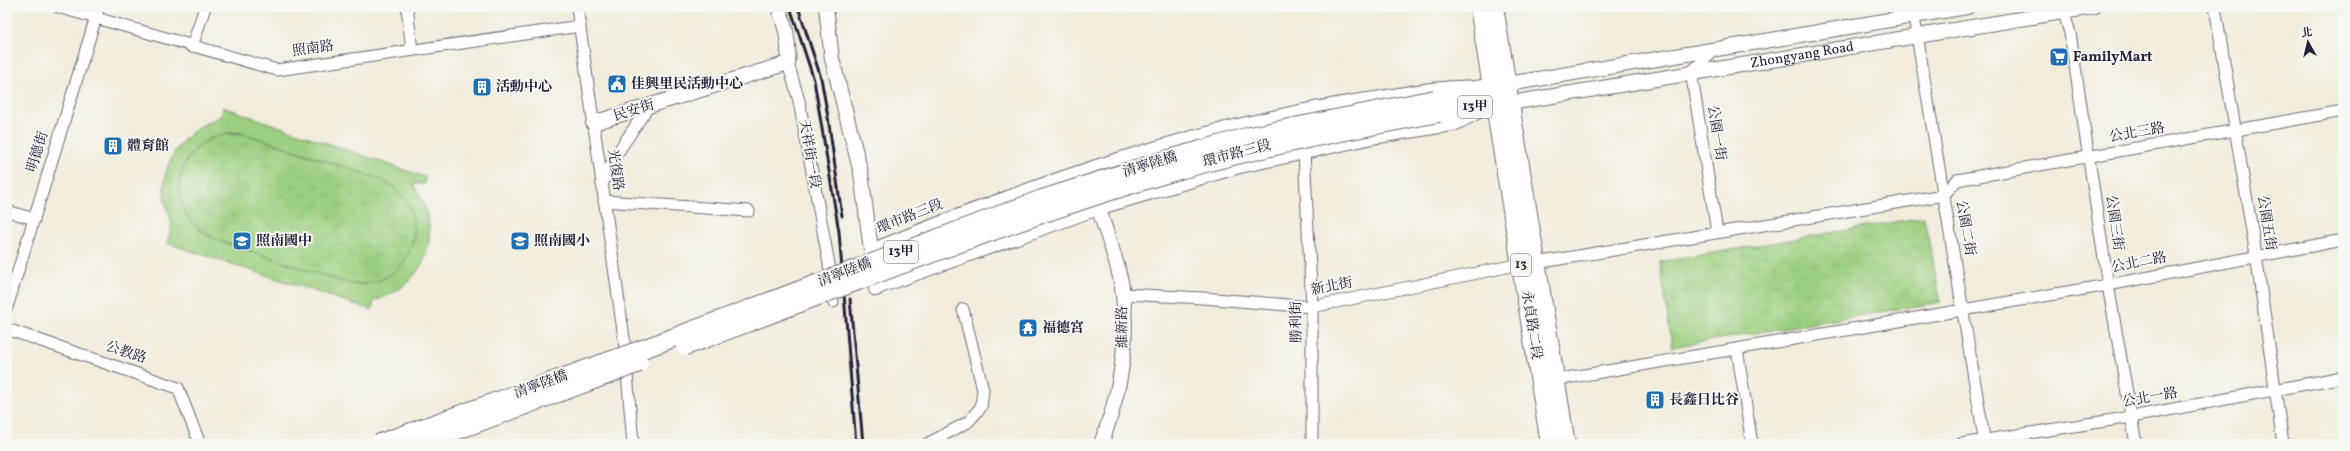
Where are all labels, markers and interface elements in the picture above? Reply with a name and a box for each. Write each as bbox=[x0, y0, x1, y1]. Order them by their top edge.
north arrow bbox=[2288, 22, 2328, 62]
text: 北 bbox=[2300, 25, 2313, 42]
street label: 照南路 bbox=[291, 37, 335, 61]
street label: Zhongyang Road bbox=[1749, 37, 1855, 73]
supermarket icon: FamilyMart bbox=[2048, 46, 2070, 68]
place label: FamilyMart bbox=[2073, 48, 2152, 67]
public building icon: 佳興里民活動中心 bbox=[606, 73, 628, 95]
place label: 佳興里民活動中心 bbox=[631, 75, 743, 94]
building icon: 活動中心 bbox=[471, 76, 493, 98]
place label: 活動中心 bbox=[496, 78, 552, 97]
street label: 民安街 bbox=[611, 96, 657, 126]
road number: 13甲 bbox=[1458, 96, 1492, 118]
street label: 公園一街 bbox=[1702, 104, 1730, 162]
street label: 天祥街一段 bbox=[794, 118, 824, 190]
street label: 公北三路 bbox=[2108, 119, 2166, 147]
street label: 明德街 bbox=[23, 129, 53, 175]
building icon: 體育館 bbox=[102, 135, 124, 157]
street label: 環市路三段 bbox=[1201, 136, 1273, 172]
place label: 體育館 bbox=[127, 137, 169, 156]
street label: 光復路 bbox=[603, 148, 627, 192]
street label: 清寧陸橋 bbox=[1120, 148, 1180, 182]
street label: 公園三街 bbox=[2101, 194, 2127, 252]
street label: 公園五街 bbox=[2252, 194, 2280, 252]
street label: 環市路三段 bbox=[874, 195, 946, 239]
street label: 公園二街 bbox=[1951, 199, 1979, 257]
school or university icon: 照南國中 bbox=[231, 230, 253, 252]
school or university icon: 照南國小 bbox=[509, 230, 531, 252]
place label: 照南國中 bbox=[256, 232, 312, 251]
place label: 照南國小 bbox=[534, 232, 590, 251]
road number: 13甲 bbox=[884, 241, 918, 263]
street label: 公北二路 bbox=[2110, 248, 2168, 278]
street label: 清寧陸橋 bbox=[815, 254, 875, 292]
road number: 13 bbox=[1511, 254, 1531, 276]
street label: 新北街 bbox=[1310, 274, 1354, 300]
street label: 永貞路二段 bbox=[1516, 289, 1546, 361]
street label: 勝利街 bbox=[1287, 301, 1307, 343]
street label: 維新路 bbox=[1113, 306, 1133, 348]
temple icon: 福德宮 bbox=[1017, 317, 1039, 339]
place label: 福德宮 bbox=[1042, 319, 1084, 338]
street label: 公教路 bbox=[103, 337, 149, 369]
street label: 清寧陸橋 bbox=[511, 366, 571, 404]
street label: 公北一路 bbox=[2121, 384, 2179, 412]
building icon: 長鑫日比谷 bbox=[1644, 389, 1666, 411]
place label: 長鑫日比谷 bbox=[1669, 391, 1739, 410]

